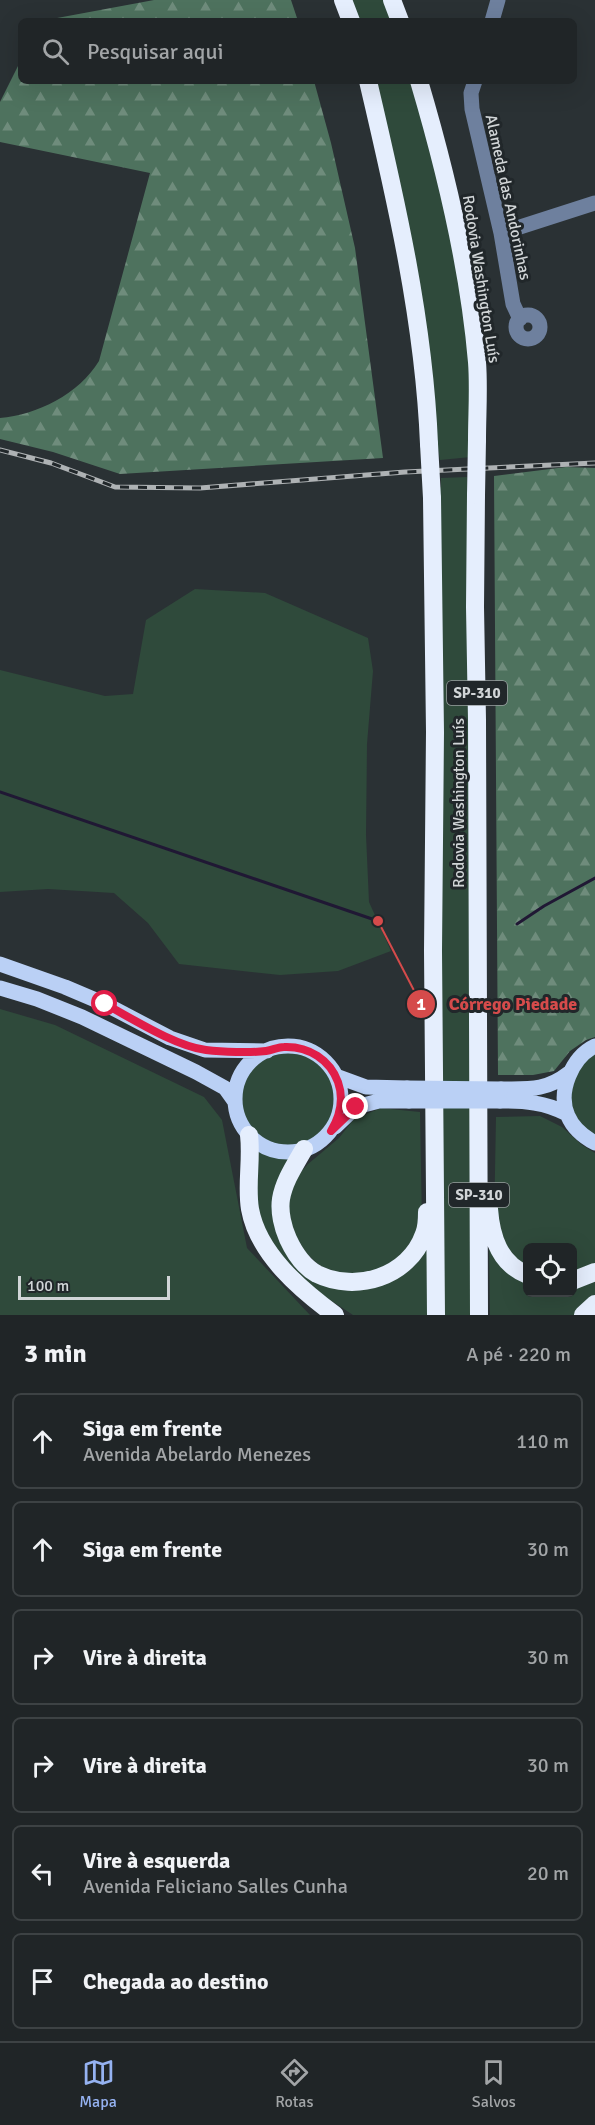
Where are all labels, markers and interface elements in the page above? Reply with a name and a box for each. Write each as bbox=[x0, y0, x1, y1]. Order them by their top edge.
search box bbox=[18, 18, 577, 84]
icon: search bbox=[39, 35, 72, 68]
text: Pesquisar aqui bbox=[87, 38, 223, 65]
street label: Alameda das Andorinhas bbox=[481, 113, 535, 282]
street label: Rodovia Washington Luís bbox=[458, 194, 504, 365]
road number: SP-310 bbox=[447, 681, 507, 705]
street label: Rodovia Washington Luís bbox=[449, 718, 469, 888]
callout: Córrego Piedade bbox=[406, 986, 589, 1022]
route start bbox=[91, 990, 117, 1016]
text: 1 bbox=[416, 993, 426, 1015]
text: Córrego Piedade bbox=[449, 993, 577, 1015]
route end bbox=[342, 1093, 368, 1119]
road number: SP-310 bbox=[449, 1183, 509, 1207]
map controls bbox=[523, 1243, 577, 1297]
button: locate bbox=[523, 1243, 577, 1297]
scale bar bbox=[18, 1273, 170, 1300]
text: 100 m bbox=[27, 1276, 69, 1296]
text: 3 min bbox=[24, 1338, 87, 1370]
text: A pé · 220 m bbox=[466, 1342, 571, 1367]
text: Siga em frente bbox=[83, 1415, 222, 1442]
icon: ahead bbox=[26, 1425, 59, 1458]
text: 110 m bbox=[516, 1429, 569, 1454]
text: Avenida Abelardo Menezes bbox=[83, 1442, 311, 1467]
icon: ahead bbox=[26, 1533, 59, 1566]
text: Siga em frente bbox=[83, 1536, 222, 1563]
text: 30 m bbox=[527, 1537, 569, 1562]
icon: right bbox=[26, 1641, 59, 1674]
text: Vire à direita bbox=[83, 1644, 207, 1671]
text: 30 m bbox=[527, 1645, 569, 1670]
icon: right bbox=[26, 1749, 59, 1782]
text: Vire à direita bbox=[83, 1752, 207, 1779]
text: 30 m bbox=[527, 1753, 569, 1778]
text: Vire à esquerda bbox=[83, 1847, 230, 1874]
icon: left bbox=[26, 1857, 59, 1890]
text: 20 m bbox=[527, 1861, 569, 1886]
text: Avenida Feliciano Salles Cunha bbox=[83, 1874, 348, 1899]
icon: arrive bbox=[26, 1965, 59, 1998]
text: Chegada ao destino bbox=[83, 1968, 269, 1995]
tab: Mapa bbox=[79, 2056, 117, 2112]
tab: Rotas bbox=[275, 2056, 313, 2112]
tab: Salvos bbox=[472, 2056, 516, 2112]

